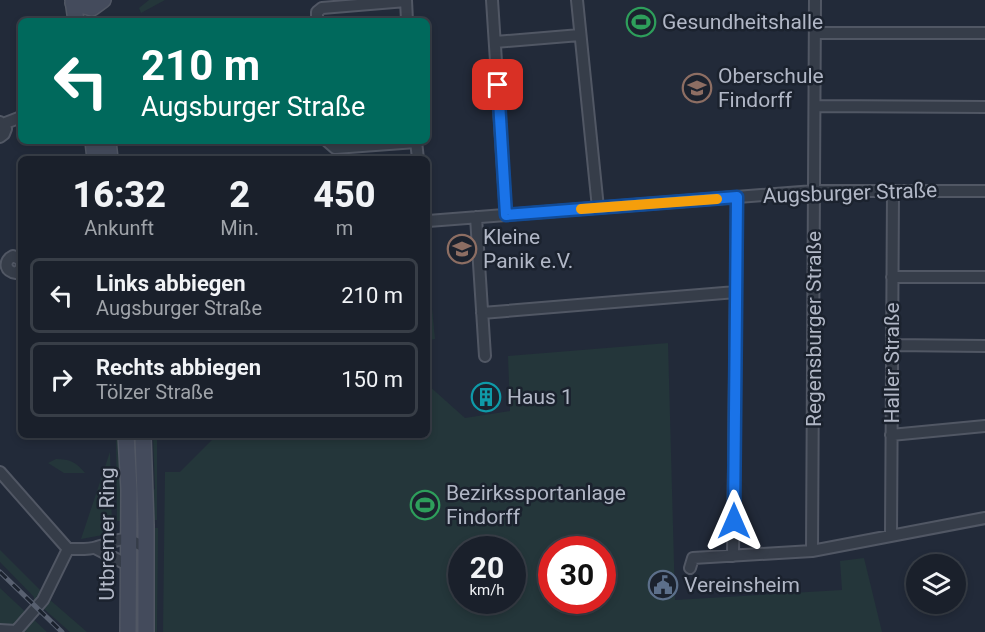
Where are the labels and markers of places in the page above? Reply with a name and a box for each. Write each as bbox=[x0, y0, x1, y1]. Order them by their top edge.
sports icon: Gesundheitshalle bbox=[625, 6, 657, 38]
place label: Gesundheitshalle bbox=[662, 10, 823, 34]
pin bbox=[472, 59, 523, 110]
place label: Oberschule Findorff bbox=[718, 64, 824, 112]
school or university icon: Oberschule Findorff bbox=[681, 72, 713, 104]
place label: Kleine Panik e.V. bbox=[483, 225, 573, 273]
school or university icon: Kleine Panik e.V. bbox=[446, 233, 478, 265]
building icon: Haus 1 bbox=[470, 381, 502, 413]
place label: Haus 1 bbox=[507, 385, 573, 409]
place label: Bezirkssportanlage Findorff bbox=[446, 481, 626, 529]
sports icon: Bezirkssportanlage Findorff bbox=[409, 489, 441, 521]
public building icon: Vereinsheim bbox=[647, 569, 679, 601]
place label: Vereinsheim bbox=[684, 573, 800, 597]

